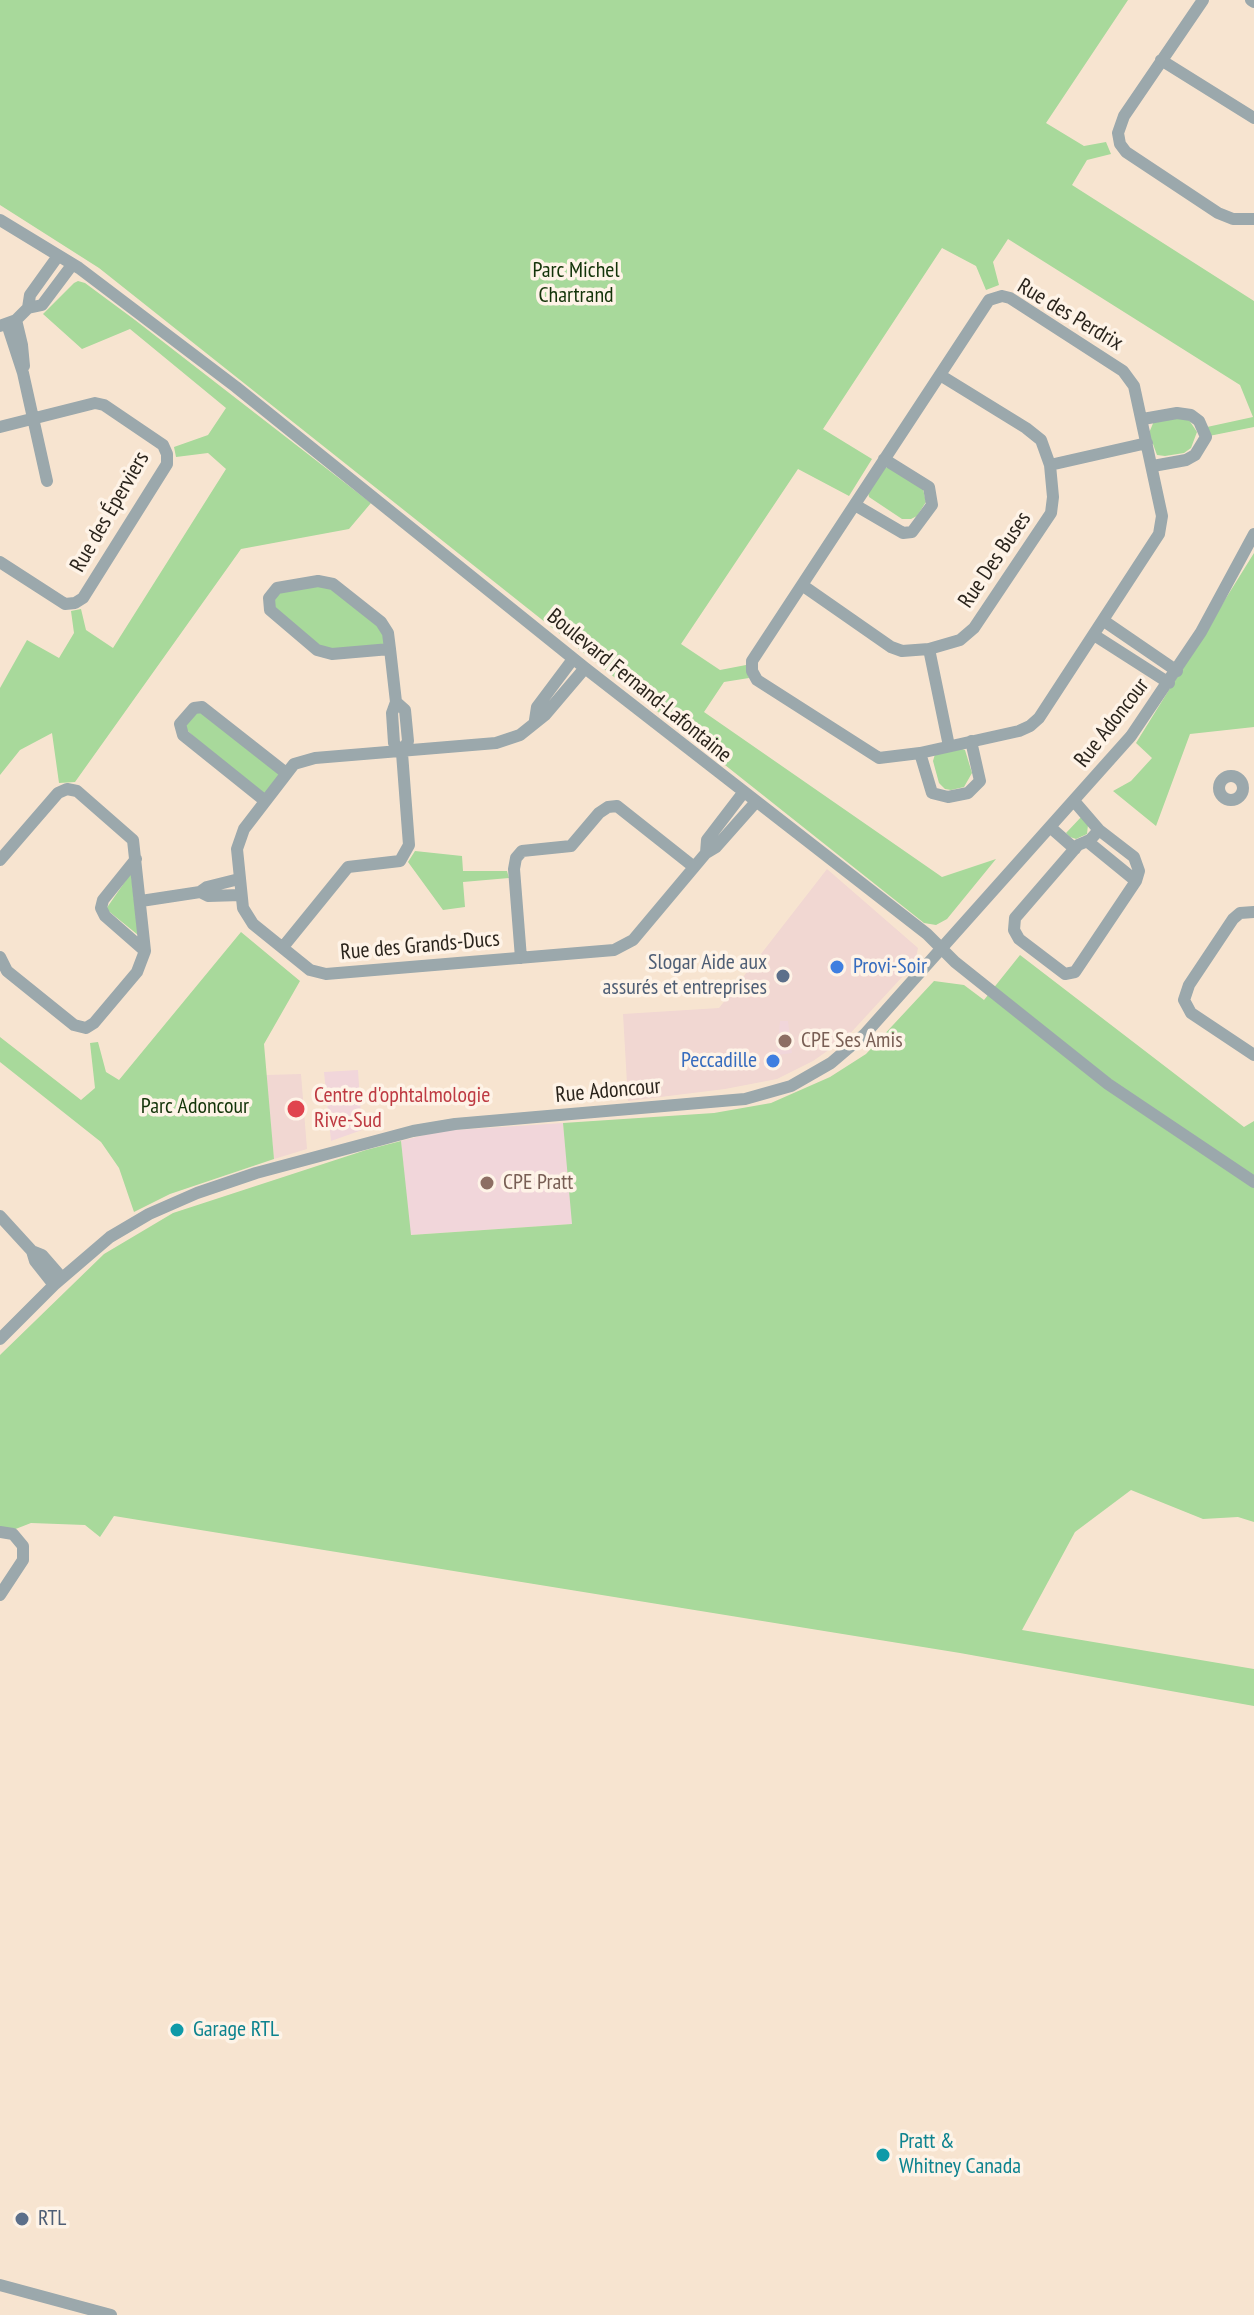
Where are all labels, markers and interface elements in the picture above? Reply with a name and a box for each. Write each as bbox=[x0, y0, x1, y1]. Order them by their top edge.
park label: Parc Michel Chartrand bbox=[532, 258, 620, 310]
street label: Rue des Perdrix bbox=[1012, 273, 1128, 357]
street label: Rue des Éperviers bbox=[65, 447, 155, 577]
street label: Rue Des Buses bbox=[953, 507, 1037, 613]
street label: Boulevard Fernand-Lafontaine bbox=[541, 603, 737, 769]
street label: Rue Adoncour bbox=[1069, 673, 1155, 773]
street label: Rue des Grands-Ducs bbox=[339, 926, 501, 966]
place label: Slogar Aide aux assurés et entreprises bbox=[603, 950, 767, 1002]
place label: Provi-Soir bbox=[853, 954, 927, 980]
marker: Provi-Soir bbox=[828, 958, 846, 976]
marker: Slogar Aide aux assurés et entreprises bbox=[774, 967, 792, 985]
place label: CPE Ses Amis bbox=[801, 1028, 903, 1054]
marker: CPE Ses Amis bbox=[776, 1032, 794, 1050]
place label: Peccadille bbox=[681, 1048, 757, 1074]
marker: Peccadille bbox=[764, 1052, 782, 1070]
street label: Rue Adoncour bbox=[554, 1073, 662, 1109]
place label: Centre d'ophtalmologie Rive-Sud bbox=[314, 1083, 490, 1134]
park label: Parc Adoncour bbox=[141, 1094, 249, 1120]
marker: Centre d'ophtalmologie Rive-Sud bbox=[285, 1098, 307, 1120]
place label: CPE Pratt bbox=[503, 1170, 573, 1196]
marker: CPE Pratt bbox=[478, 1174, 496, 1192]
place label: Garage RTL bbox=[193, 2017, 279, 2043]
marker: Garage RTL bbox=[168, 2021, 186, 2039]
place label: Pratt & Whitney Canada bbox=[899, 2129, 1021, 2180]
marker: Pratt & Whitney Canada bbox=[874, 2146, 892, 2164]
place label: RTL bbox=[38, 2206, 66, 2232]
marker: RTL bbox=[13, 2210, 31, 2228]

